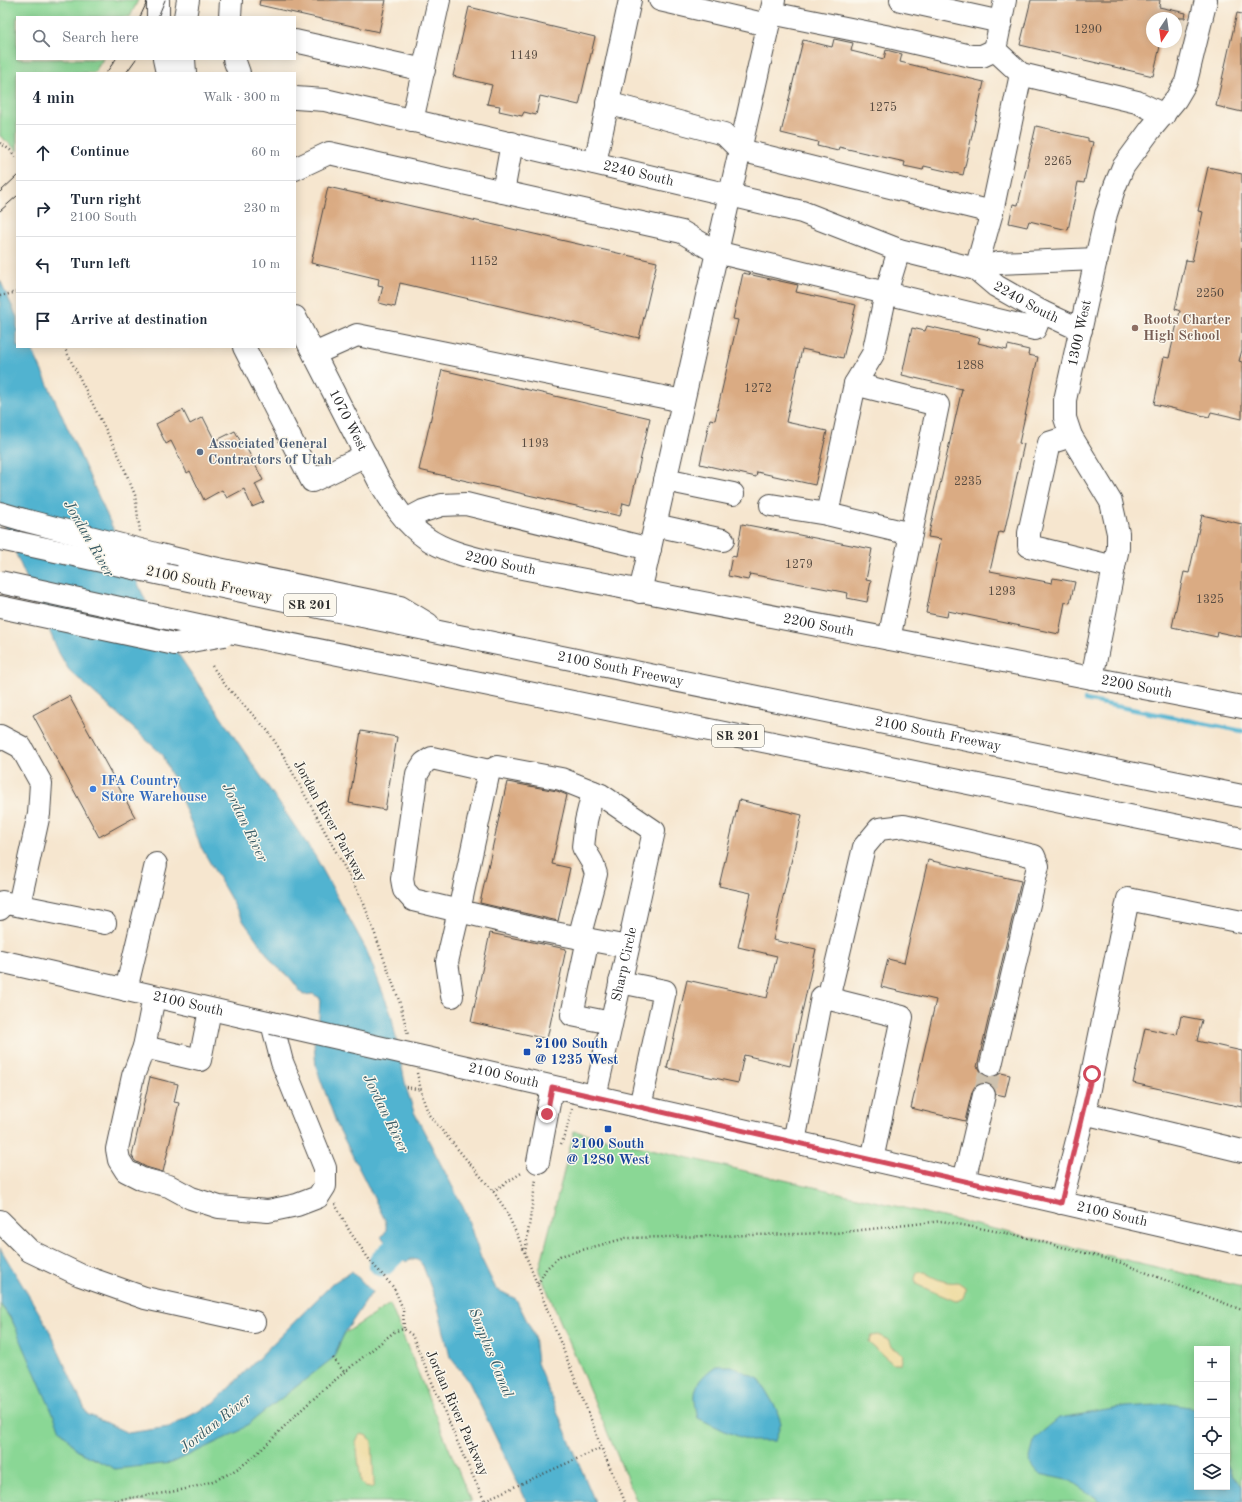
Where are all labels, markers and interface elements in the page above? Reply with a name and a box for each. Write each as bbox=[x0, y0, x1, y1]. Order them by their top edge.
north arrow bbox=[1146, 12, 1182, 48]
search box bbox=[16, 16, 296, 60]
house number: 1290 bbox=[1074, 24, 1102, 36]
icon: search bbox=[30, 27, 52, 49]
text: Search here bbox=[62, 31, 139, 46]
house number: 1149 bbox=[510, 50, 538, 62]
text: 4 min bbox=[32, 90, 75, 107]
text: Walk · 300 m bbox=[203, 91, 280, 104]
house number: 1275 bbox=[869, 101, 897, 114]
icon: ahead bbox=[32, 142, 54, 164]
text: Continue bbox=[70, 145, 129, 160]
text: 60 m bbox=[251, 146, 280, 159]
house number: 2265 bbox=[1044, 155, 1072, 168]
street label: 2240 South bbox=[602, 159, 675, 189]
text: Turn right bbox=[70, 193, 141, 208]
icon: right bbox=[32, 198, 54, 220]
text: 230 m bbox=[243, 202, 280, 215]
text: 2100 South bbox=[70, 211, 137, 224]
icon: left bbox=[32, 254, 54, 276]
house number: 1152 bbox=[470, 255, 498, 268]
text: Turn left bbox=[70, 257, 130, 272]
text: 10 m bbox=[251, 258, 280, 271]
street label: 2240 South bbox=[991, 279, 1061, 326]
house number: 2250 bbox=[1196, 287, 1224, 300]
street label: 1300 West bbox=[1066, 299, 1094, 368]
icon: arrive bbox=[32, 310, 54, 332]
text: Arrive at destination bbox=[70, 313, 208, 328]
place label: Roots Charter High School bbox=[1143, 313, 1230, 343]
marker: Roots Charter High School bbox=[1130, 323, 1140, 333]
house number: 1288 bbox=[956, 360, 984, 372]
house number: 1272 bbox=[744, 383, 772, 395]
street label: 1070 West bbox=[326, 387, 370, 454]
place label: Associated General Contractors of Utah bbox=[208, 437, 332, 467]
house number: 1193 bbox=[521, 438, 549, 450]
marker: Associated General Contractors of Utah bbox=[195, 447, 205, 457]
house number: 2235 bbox=[954, 475, 982, 488]
water label: Jordan River bbox=[60, 498, 116, 580]
street label: 2200 South bbox=[463, 549, 538, 578]
house number: 1279 bbox=[785, 559, 813, 571]
street label: 2100 South Freeway bbox=[145, 564, 274, 604]
house number: 1293 bbox=[988, 586, 1016, 598]
house number: 1325 bbox=[1196, 593, 1224, 606]
road number: SR 201 bbox=[284, 594, 336, 616]
street label: 2200 South bbox=[782, 612, 856, 639]
street label: 2100 South Freeway bbox=[556, 649, 686, 689]
street label: 2200 South bbox=[1100, 673, 1174, 700]
street label: 2100 South Freeway bbox=[874, 714, 1003, 754]
road number: SR 201 bbox=[712, 725, 764, 747]
street label: Jordan River Parkway bbox=[291, 758, 369, 884]
place label: IFA Country Store Warehouse bbox=[101, 774, 207, 804]
water label: Jordan River bbox=[218, 781, 270, 865]
marker: IFA Country Store Warehouse bbox=[88, 784, 98, 794]
street label: Sharp Circle bbox=[609, 926, 639, 1003]
street label: 2100 South bbox=[151, 989, 225, 1019]
place label: 2100 South @ 1235 West bbox=[535, 1037, 618, 1067]
marker: 2100 South @ 1235 West bbox=[522, 1047, 532, 1057]
street label: 2100 South bbox=[467, 1061, 541, 1090]
route start bbox=[1083, 1065, 1101, 1083]
water label: Jordan River bbox=[359, 1072, 411, 1156]
route end bbox=[538, 1105, 556, 1123]
marker: 2100 South @ 1280 West bbox=[603, 1124, 613, 1134]
place label: 2100 South @ 1280 West bbox=[566, 1137, 650, 1167]
street label: 2100 South bbox=[1075, 1200, 1149, 1229]
water label: Surplus Canal bbox=[465, 1306, 515, 1400]
map controls bbox=[1194, 1346, 1230, 1490]
button: + bbox=[1194, 1346, 1230, 1382]
street label: Jordan River Parkway bbox=[423, 1348, 491, 1478]
button: − bbox=[1194, 1382, 1230, 1418]
water label: Jordan River bbox=[178, 1391, 255, 1456]
button: locate bbox=[1194, 1418, 1230, 1454]
button: layers bbox=[1194, 1454, 1230, 1490]

